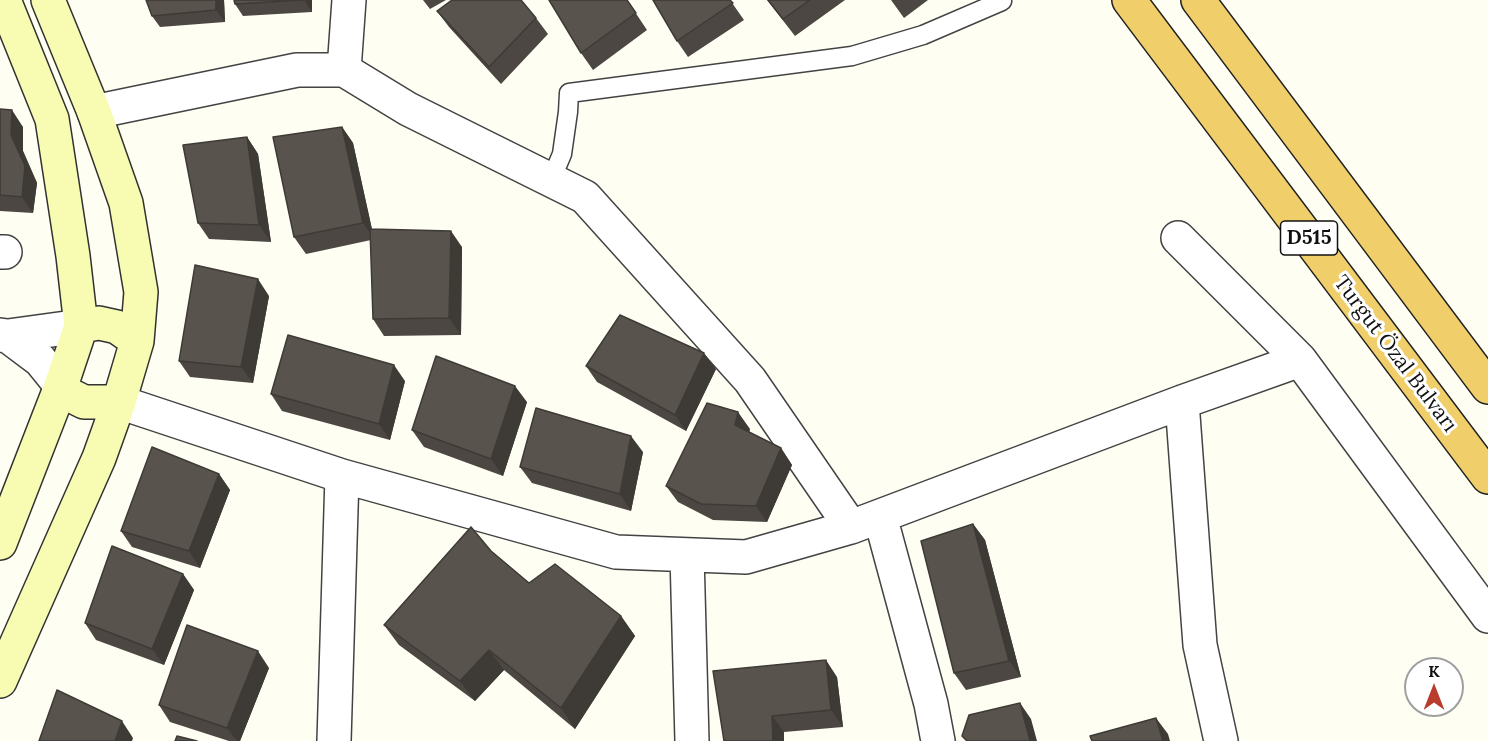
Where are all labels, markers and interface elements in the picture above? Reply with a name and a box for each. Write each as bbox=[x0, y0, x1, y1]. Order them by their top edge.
road number: D515 bbox=[1280, 221, 1338, 255]
street label: Turgut Özal Bulvarı bbox=[1328, 271, 1462, 437]
north arrow bbox=[1404, 657, 1464, 717]
text: K bbox=[1428, 661, 1440, 681]

